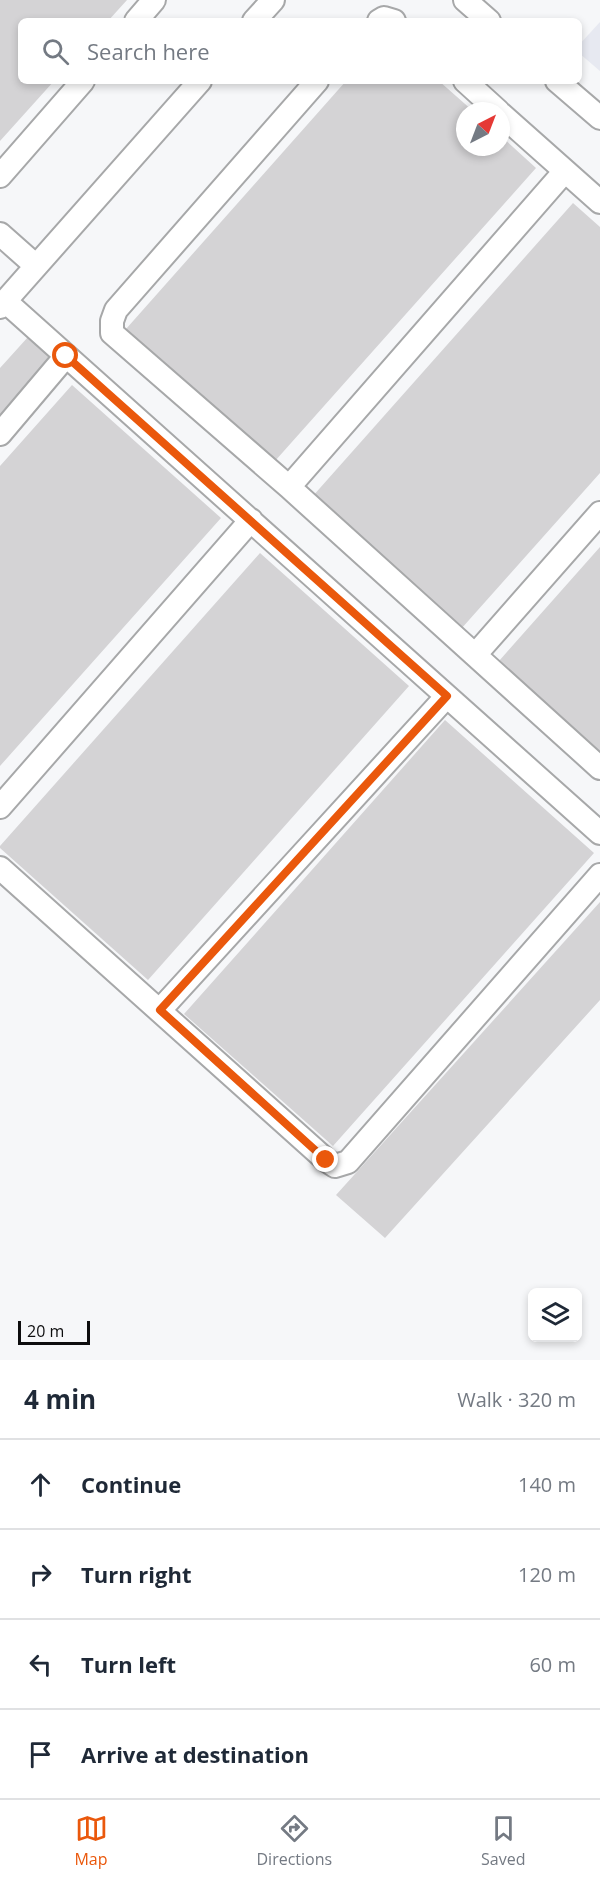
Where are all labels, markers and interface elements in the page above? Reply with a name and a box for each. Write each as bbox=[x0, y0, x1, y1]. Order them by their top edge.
search box bbox=[18, 18, 582, 84]
icon: search bbox=[39, 35, 72, 68]
text: Search here bbox=[87, 36, 210, 66]
north arrow bbox=[456, 102, 510, 156]
route start bbox=[52, 342, 78, 368]
route end bbox=[312, 1146, 338, 1172]
map controls bbox=[528, 1288, 582, 1342]
button: layers bbox=[528, 1288, 582, 1342]
scale bar bbox=[18, 1318, 90, 1346]
text: 20 m bbox=[27, 1320, 64, 1342]
text: 4 min bbox=[24, 1381, 96, 1417]
text: Walk · 320 m bbox=[457, 1386, 576, 1413]
icon: ahead bbox=[24, 1468, 57, 1501]
text: Continue bbox=[81, 1469, 181, 1499]
text: 140 m bbox=[518, 1471, 576, 1498]
icon: right bbox=[24, 1558, 57, 1591]
text: Turn right bbox=[81, 1559, 192, 1589]
text: 120 m bbox=[518, 1561, 576, 1588]
icon: left bbox=[24, 1648, 57, 1681]
text: Turn left bbox=[81, 1649, 176, 1679]
text: 60 m bbox=[529, 1651, 576, 1678]
icon: arrive bbox=[24, 1738, 57, 1771]
text: Arrive at destination bbox=[81, 1739, 309, 1769]
tab: Map bbox=[74, 1812, 108, 1870]
tab: Directions bbox=[256, 1812, 332, 1870]
tab: Saved bbox=[481, 1812, 526, 1870]

